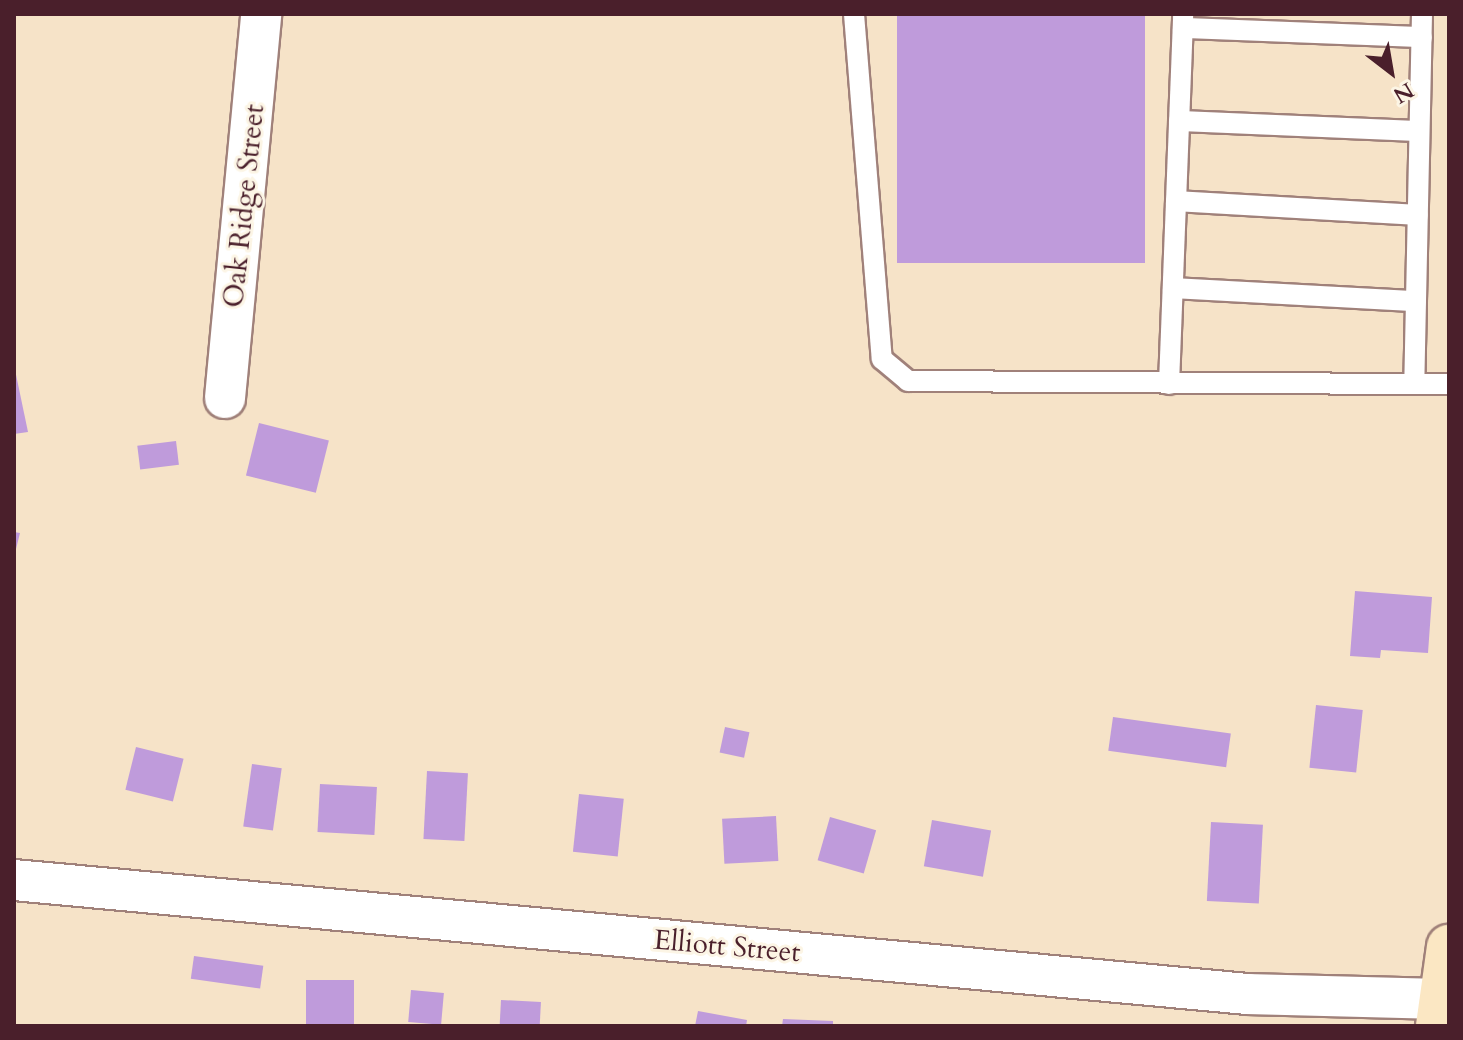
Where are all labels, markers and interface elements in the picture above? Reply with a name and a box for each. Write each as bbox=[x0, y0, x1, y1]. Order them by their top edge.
north arrow bbox=[1351, 32, 1431, 112]
text: N bbox=[1387, 75, 1419, 110]
street label: Oak Ridge Street bbox=[217, 103, 271, 309]
street label: Elliott Street bbox=[652, 923, 802, 969]

